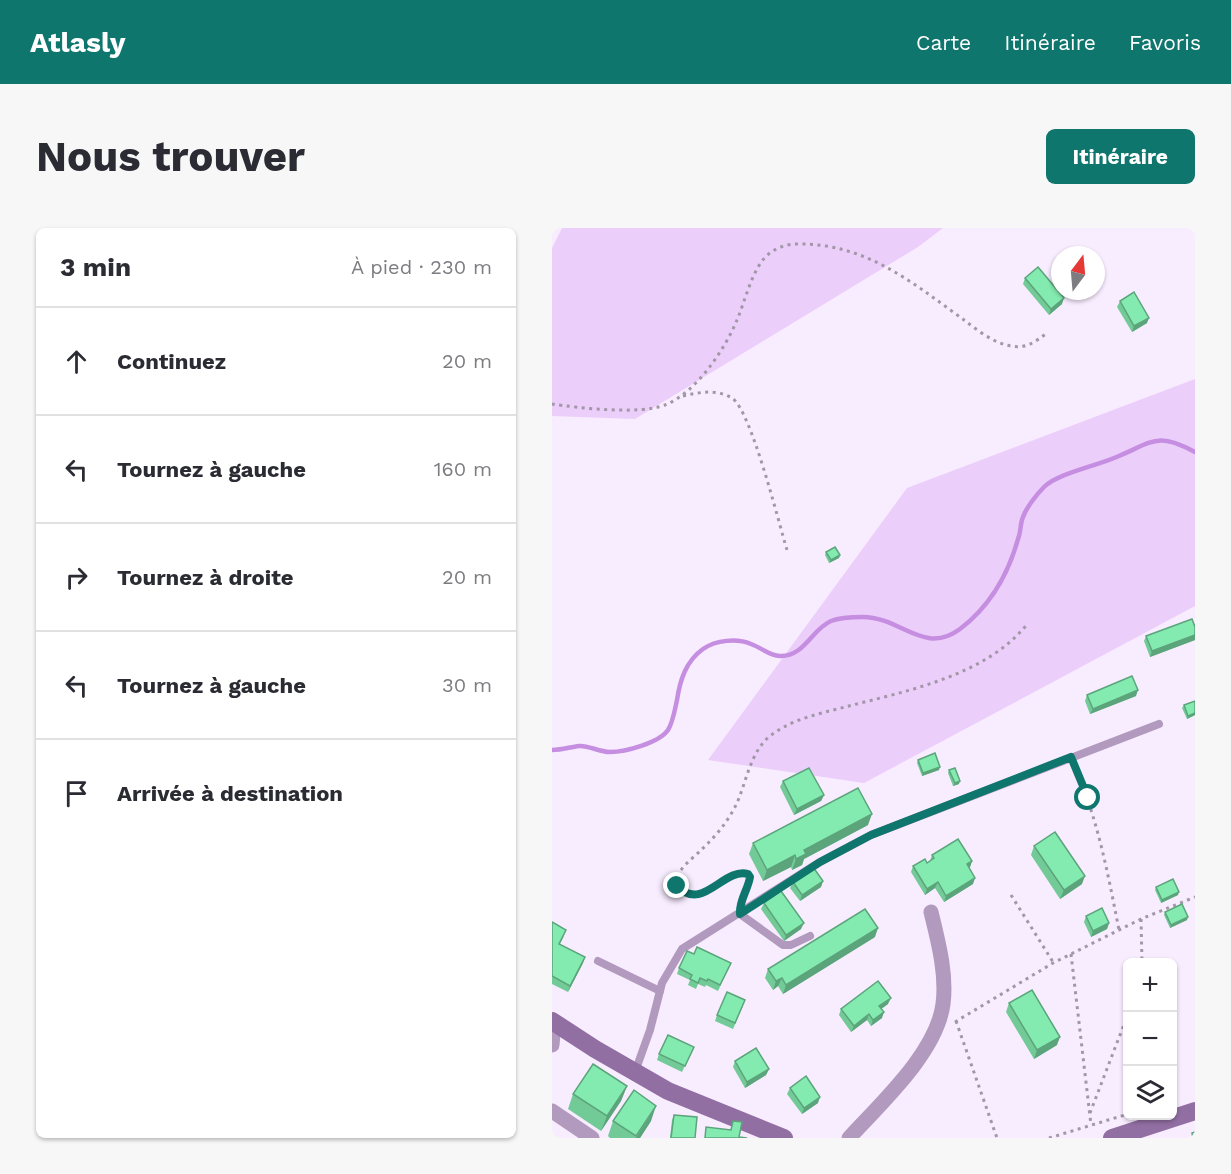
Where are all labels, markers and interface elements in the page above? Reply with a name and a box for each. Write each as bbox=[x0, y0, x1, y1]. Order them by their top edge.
text: Atlasly bbox=[30, 26, 125, 59]
text: Carte bbox=[916, 30, 971, 55]
text: Itinéraire bbox=[1004, 30, 1096, 55]
text: Favoris bbox=[1129, 30, 1201, 55]
button: Itinéraire bbox=[1046, 129, 1195, 184]
text: Nous trouver bbox=[36, 132, 305, 181]
north arrow bbox=[1051, 246, 1105, 300]
text: 3 min bbox=[60, 252, 131, 282]
text: À pied · 230 m bbox=[351, 255, 492, 279]
icon: ahead bbox=[60, 345, 93, 378]
text: Continuez bbox=[117, 349, 226, 374]
text: 20 m bbox=[442, 349, 492, 373]
icon: left bbox=[60, 453, 93, 486]
text: Tournez à gauche bbox=[117, 457, 306, 482]
text: 160 m bbox=[434, 457, 492, 481]
icon: right bbox=[60, 561, 93, 594]
text: Tournez à droite bbox=[117, 565, 294, 590]
text: 20 m bbox=[442, 565, 492, 589]
icon: left bbox=[60, 669, 93, 702]
text: Tournez à gauche bbox=[117, 673, 306, 698]
text: 30 m bbox=[442, 673, 492, 697]
icon: arrive bbox=[60, 777, 93, 810]
text: Arrivée à destination bbox=[117, 781, 343, 806]
route start bbox=[1074, 784, 1100, 810]
route end bbox=[663, 872, 689, 898]
map controls bbox=[1123, 958, 1177, 1120]
button: + bbox=[1123, 958, 1177, 1012]
button: − bbox=[1123, 1012, 1177, 1066]
button: layers bbox=[1123, 1066, 1177, 1120]

